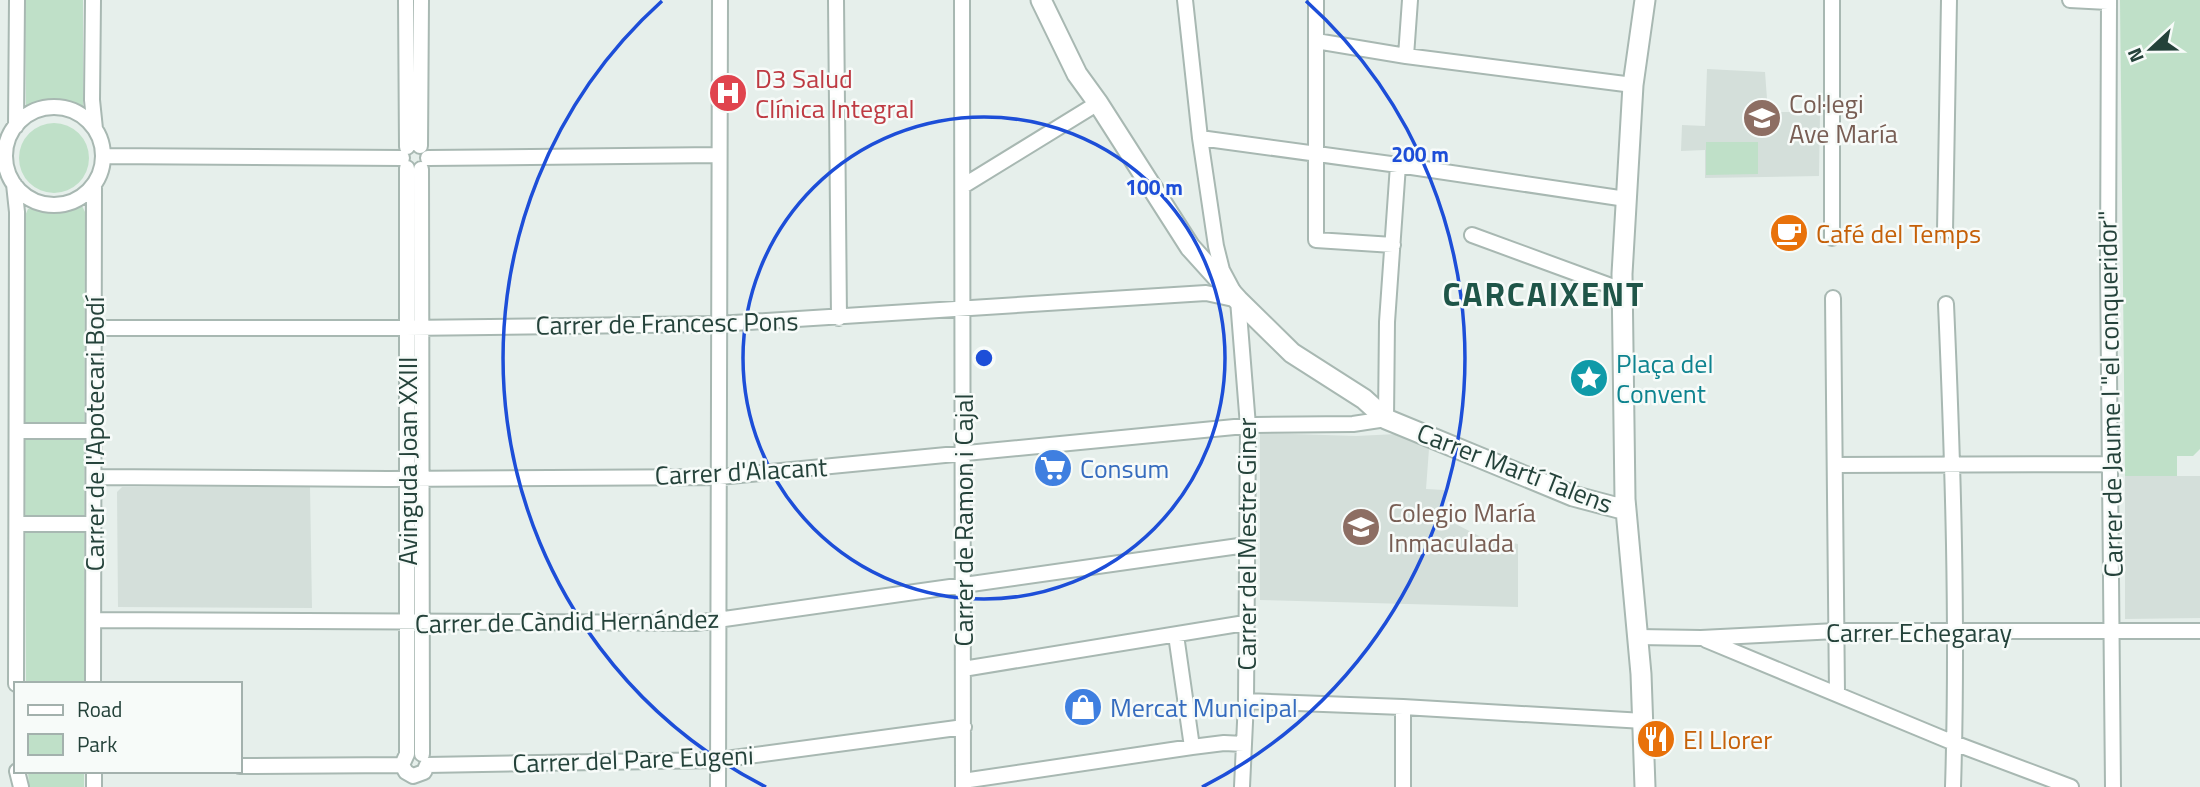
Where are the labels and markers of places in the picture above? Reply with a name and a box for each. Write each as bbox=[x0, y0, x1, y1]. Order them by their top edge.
place label: D3 Salud Clínica Integral bbox=[755, 59, 915, 128]
hospital icon: D3 Salud Clínica Integral bbox=[707, 72, 749, 114]
place label: Col·legi Ave María bbox=[1789, 84, 1898, 153]
school or university icon: Col·legi Ave María bbox=[1741, 97, 1783, 139]
cafe icon: Café del Temps bbox=[1768, 212, 1810, 254]
place label: Café del Temps bbox=[1816, 214, 1981, 253]
place label: Plaça del Convent bbox=[1616, 344, 1713, 413]
centre of rings bbox=[972, 346, 996, 370]
place icon: Plaça del Convent bbox=[1568, 357, 1610, 399]
supermarket icon: Consum bbox=[1032, 447, 1074, 489]
place label: Consum bbox=[1080, 449, 1169, 488]
place label: Colegio María Inmaculada bbox=[1388, 493, 1536, 562]
school or university icon: Colegio María Inmaculada bbox=[1340, 506, 1382, 548]
shop icon: Mercat Municipal bbox=[1062, 686, 1104, 728]
place label: Mercat Municipal bbox=[1110, 688, 1298, 727]
restaurant icon: El Llorer bbox=[1635, 718, 1677, 760]
place label: El Llorer bbox=[1683, 720, 1772, 759]

